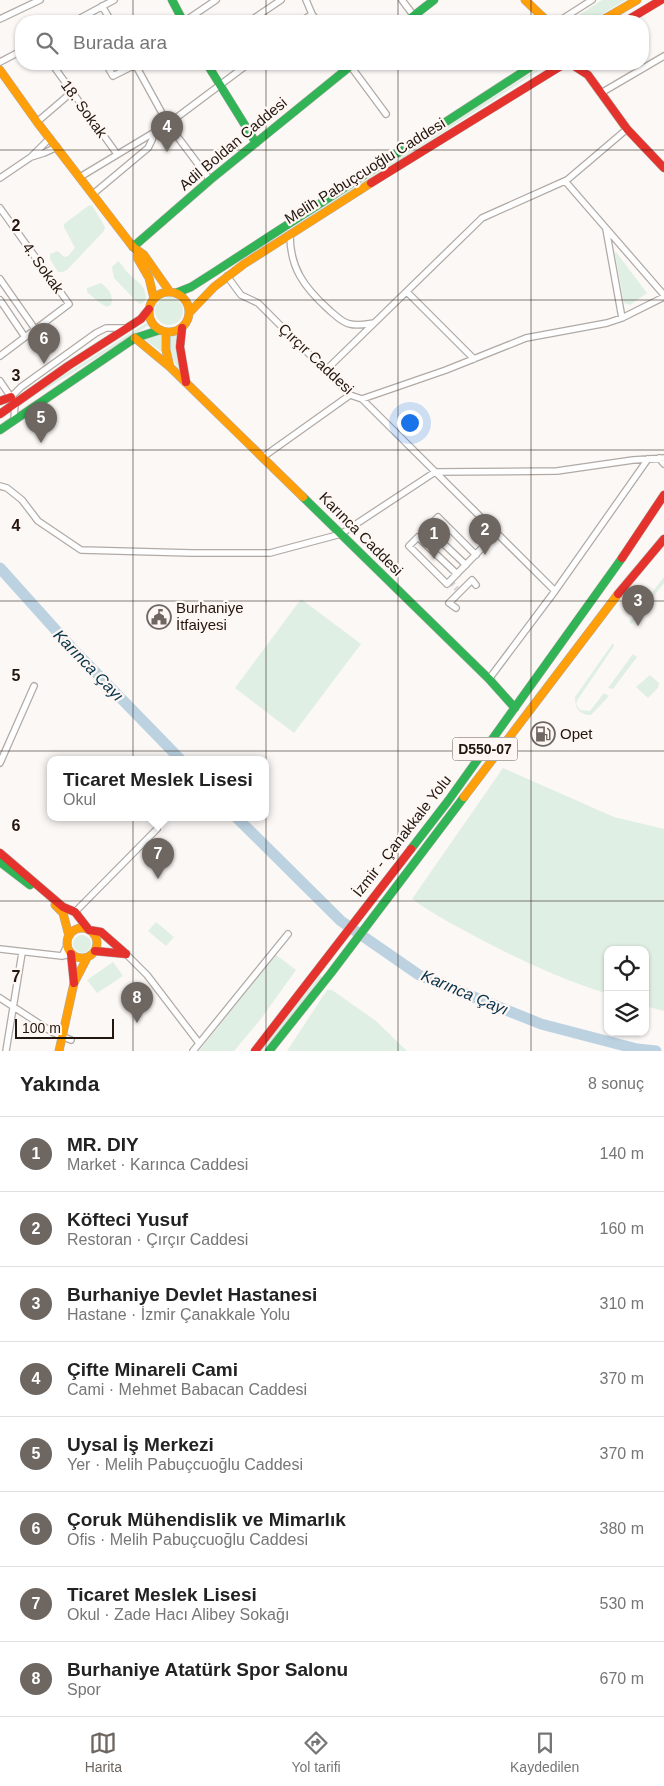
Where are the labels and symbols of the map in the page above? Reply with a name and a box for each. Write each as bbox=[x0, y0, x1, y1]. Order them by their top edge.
street label: 18. Sokak bbox=[58, 77, 111, 141]
street label: Adil Boldan Caddesi bbox=[175, 94, 290, 194]
pin: 4 bbox=[151, 111, 183, 152]
street label: Melih Pabuçcuoğlu Caddesi bbox=[281, 114, 448, 227]
text: 2 bbox=[12, 217, 21, 234]
street label: 4. Sokak bbox=[19, 239, 68, 297]
street label: Çırçır Caddesi bbox=[275, 320, 357, 398]
pin: 6 bbox=[28, 323, 60, 364]
text: 3 bbox=[12, 367, 21, 384]
pin: 5 bbox=[25, 402, 57, 443]
your location bbox=[397, 410, 423, 436]
street label: Karınca Caddesi bbox=[316, 488, 407, 579]
pin: 2 bbox=[469, 514, 501, 555]
text: 4 bbox=[12, 517, 21, 534]
pin: 1 bbox=[418, 518, 450, 559]
pin: 3 bbox=[622, 585, 654, 626]
place label: Burhaniye İtfaiyesi bbox=[176, 599, 244, 633]
public building icon: Burhaniye İtfaiyesi bbox=[146, 604, 172, 630]
water label: Karınca Çayı bbox=[50, 626, 127, 705]
text: 5 bbox=[12, 667, 21, 684]
fuel station icon: Opet bbox=[530, 721, 556, 747]
place label: Opet bbox=[560, 725, 593, 742]
road number: D550-07 bbox=[452, 738, 518, 761]
street label: İzmir - Çanakkale Yolu bbox=[349, 772, 454, 900]
text: 6 bbox=[12, 817, 21, 834]
pin: 7 bbox=[142, 838, 174, 879]
water label: Karınca Çayı bbox=[419, 967, 511, 1018]
text: 7 bbox=[12, 968, 21, 985]
pin: 8 bbox=[121, 982, 153, 1023]
scale bar bbox=[15, 1016, 114, 1039]

